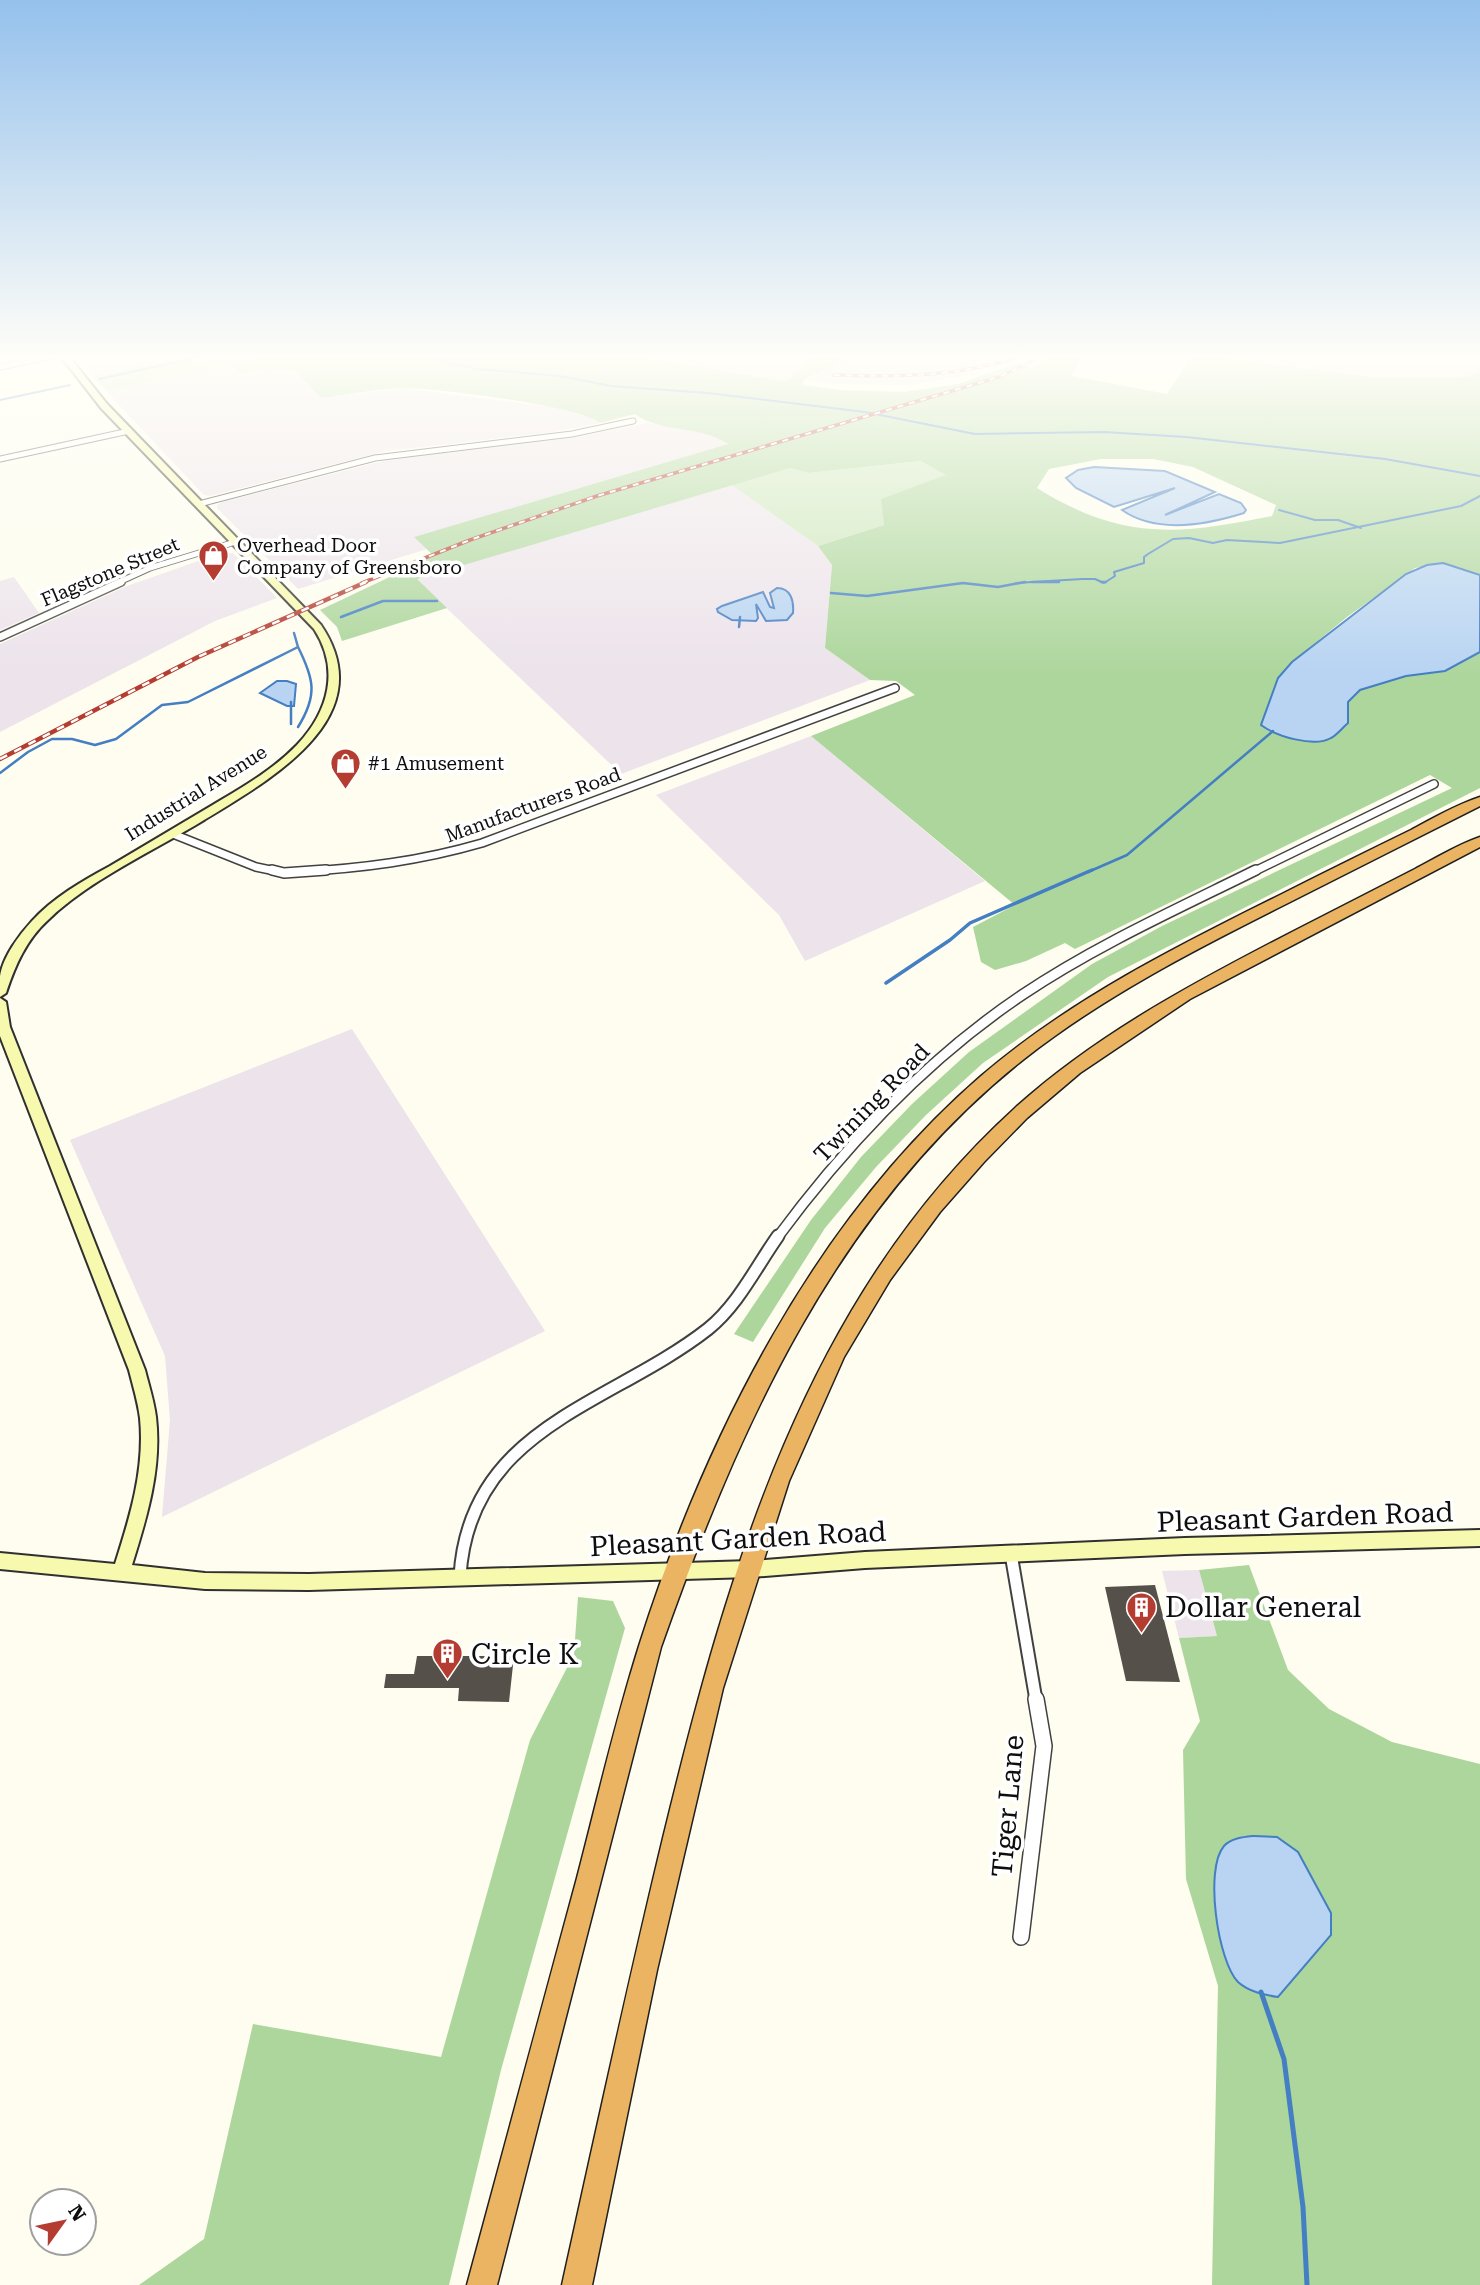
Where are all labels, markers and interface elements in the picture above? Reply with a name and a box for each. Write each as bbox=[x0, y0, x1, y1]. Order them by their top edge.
street label: Flagstone Street bbox=[37, 533, 183, 611]
place label: Overhead Door Company of Greensboro bbox=[237, 534, 462, 579]
shop icon: Overhead Door Company of Greensboro bbox=[197, 539, 231, 583]
street label: Industrial Avenue bbox=[121, 740, 271, 846]
shop icon: #1 Amusement bbox=[328, 746, 362, 790]
place label: #1 Amusement bbox=[368, 752, 504, 775]
street label: Manufacturers Road bbox=[442, 763, 624, 847]
street label: Twining Road bbox=[809, 1038, 935, 1168]
street label: Pleasant Garden Road bbox=[1156, 1495, 1454, 1539]
street label: Pleasant Garden Road bbox=[589, 1515, 887, 1563]
building icon: Dollar General bbox=[1125, 1590, 1159, 1634]
place label: Dollar General bbox=[1165, 1591, 1362, 1624]
building icon: Circle K bbox=[431, 1637, 465, 1681]
place label: Circle K bbox=[471, 1638, 579, 1671]
street label: Tiger Lane bbox=[985, 1733, 1031, 1879]
north arrow bbox=[28, 2187, 98, 2257]
text: N bbox=[63, 2201, 91, 2226]

